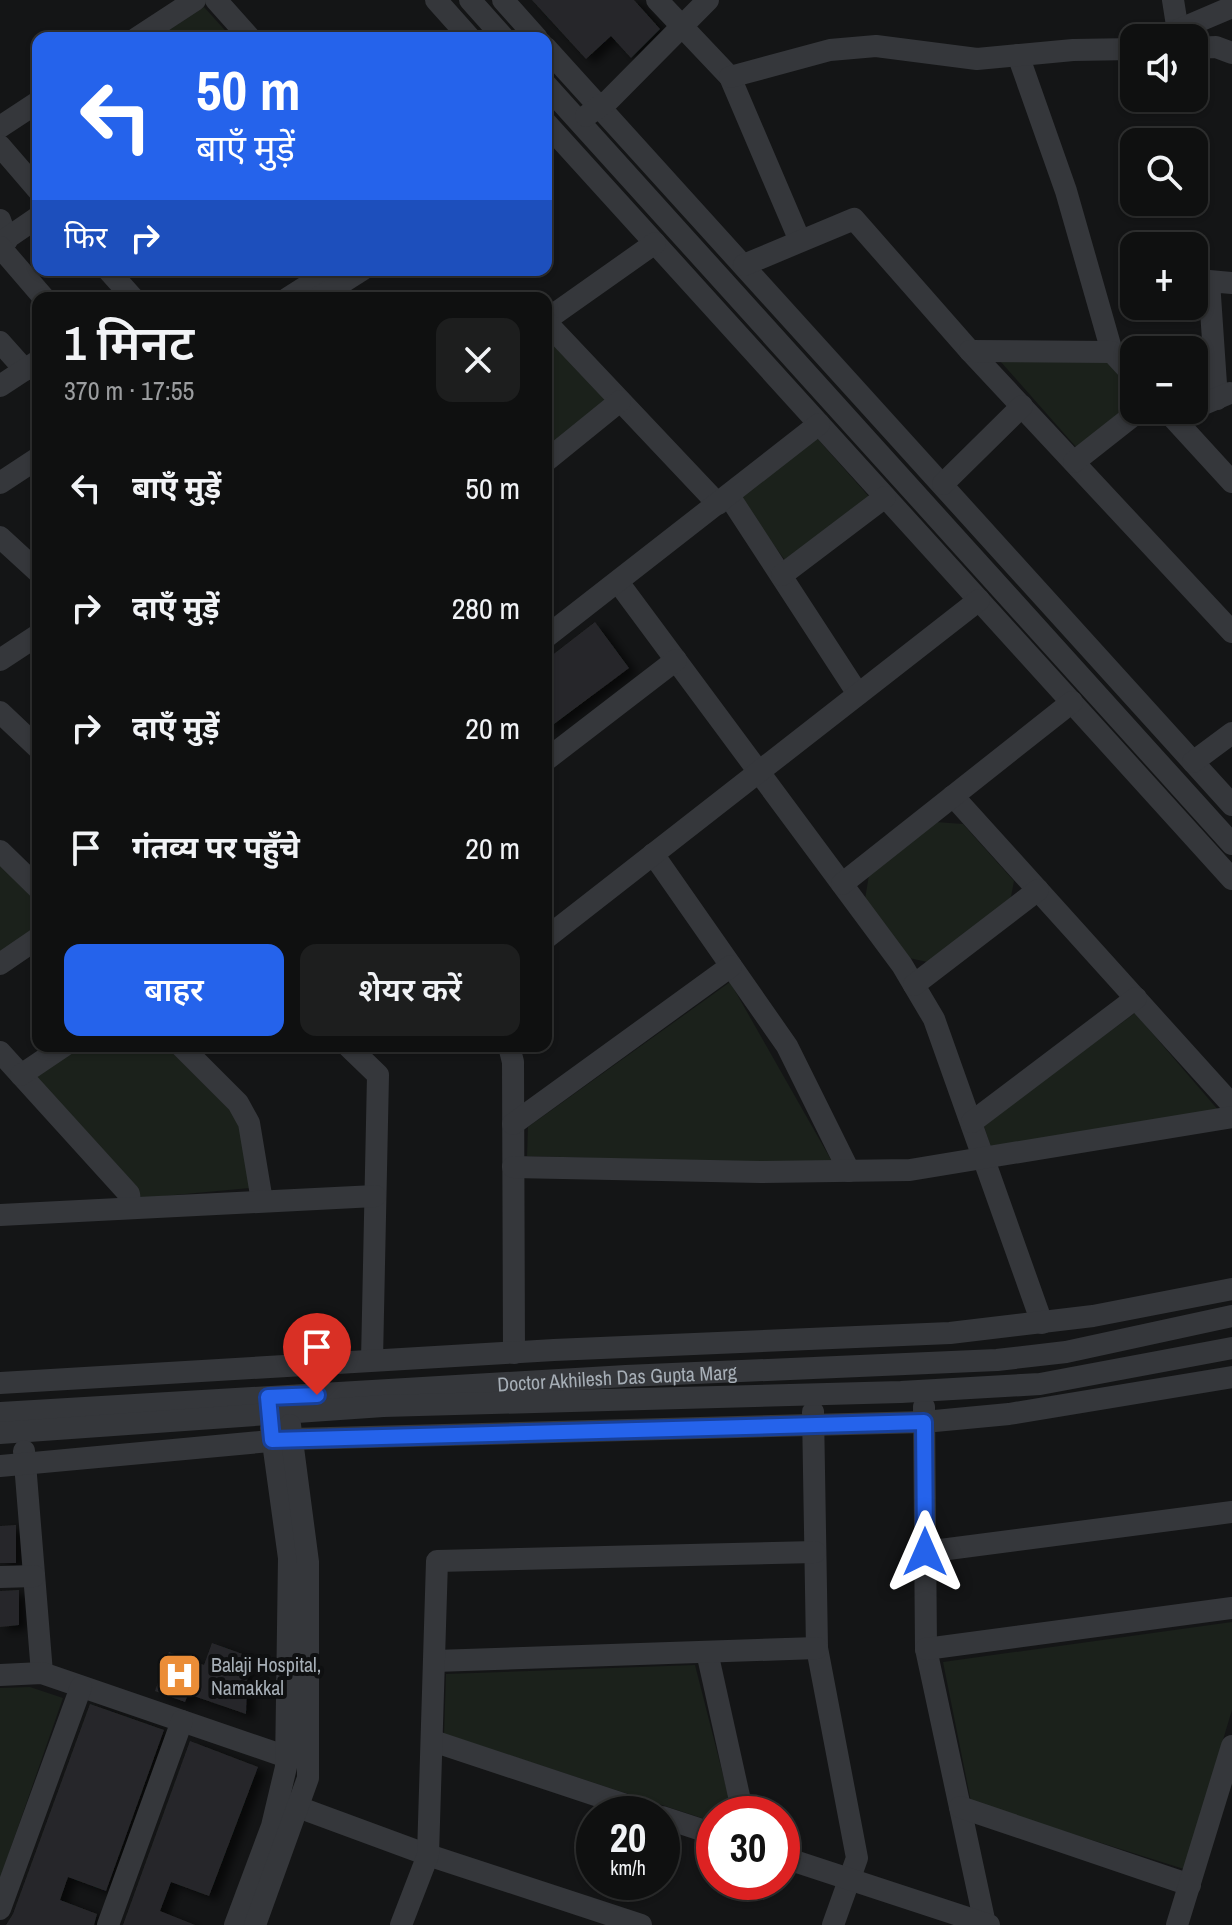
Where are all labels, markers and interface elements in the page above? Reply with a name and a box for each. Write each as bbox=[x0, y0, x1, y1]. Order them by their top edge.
map controls bbox=[1120, 24, 1208, 424]
button: sound bbox=[1120, 24, 1208, 112]
text: 50 m bbox=[196, 52, 301, 127]
icon: left bbox=[64, 64, 168, 168]
text: बाएँ मुड़ें bbox=[196, 124, 295, 172]
button: search bbox=[1120, 128, 1208, 216]
icon: right bbox=[123, 216, 167, 260]
text: फिर bbox=[64, 217, 107, 257]
button: + bbox=[1120, 232, 1208, 320]
text: 1 मिनट bbox=[64, 310, 194, 375]
button: close bbox=[436, 318, 520, 402]
button: − bbox=[1120, 336, 1208, 424]
text: 370 m · 17:55 bbox=[64, 373, 194, 408]
icon: left bbox=[64, 466, 108, 510]
text: बाएँ मुड़ें bbox=[132, 467, 221, 507]
text: 50 m bbox=[465, 468, 520, 508]
icon: right bbox=[64, 586, 108, 630]
text: दाएँ मुड़ें bbox=[132, 587, 219, 627]
text: 280 m bbox=[452, 588, 520, 628]
icon: right bbox=[64, 706, 108, 750]
text: दाएँ मुड़ें bbox=[132, 707, 219, 747]
text: 20 m bbox=[465, 708, 520, 748]
icon: arrive bbox=[64, 826, 108, 870]
text: गंतव्य पर पहुँचे bbox=[132, 827, 300, 867]
text: 20 m bbox=[465, 828, 520, 868]
button: बाहर bbox=[64, 944, 284, 1036]
button: शेयर करें bbox=[300, 944, 520, 1036]
pin bbox=[283, 1313, 351, 1395]
icon: arrive bbox=[295, 1325, 339, 1369]
street label: Doctor Akhilesh Das Gupta Marg bbox=[496, 1358, 737, 1397]
position arrow bbox=[883, 1510, 967, 1594]
hospital icon: Balaji Hospital, Namakkal bbox=[156, 1651, 204, 1699]
place label: Balaji Hospital, Namakkal bbox=[211, 1651, 321, 1701]
speed limit sign: 30 bbox=[696, 1796, 800, 1900]
text: 20 bbox=[610, 1811, 646, 1864]
text: km/h bbox=[610, 1854, 646, 1881]

